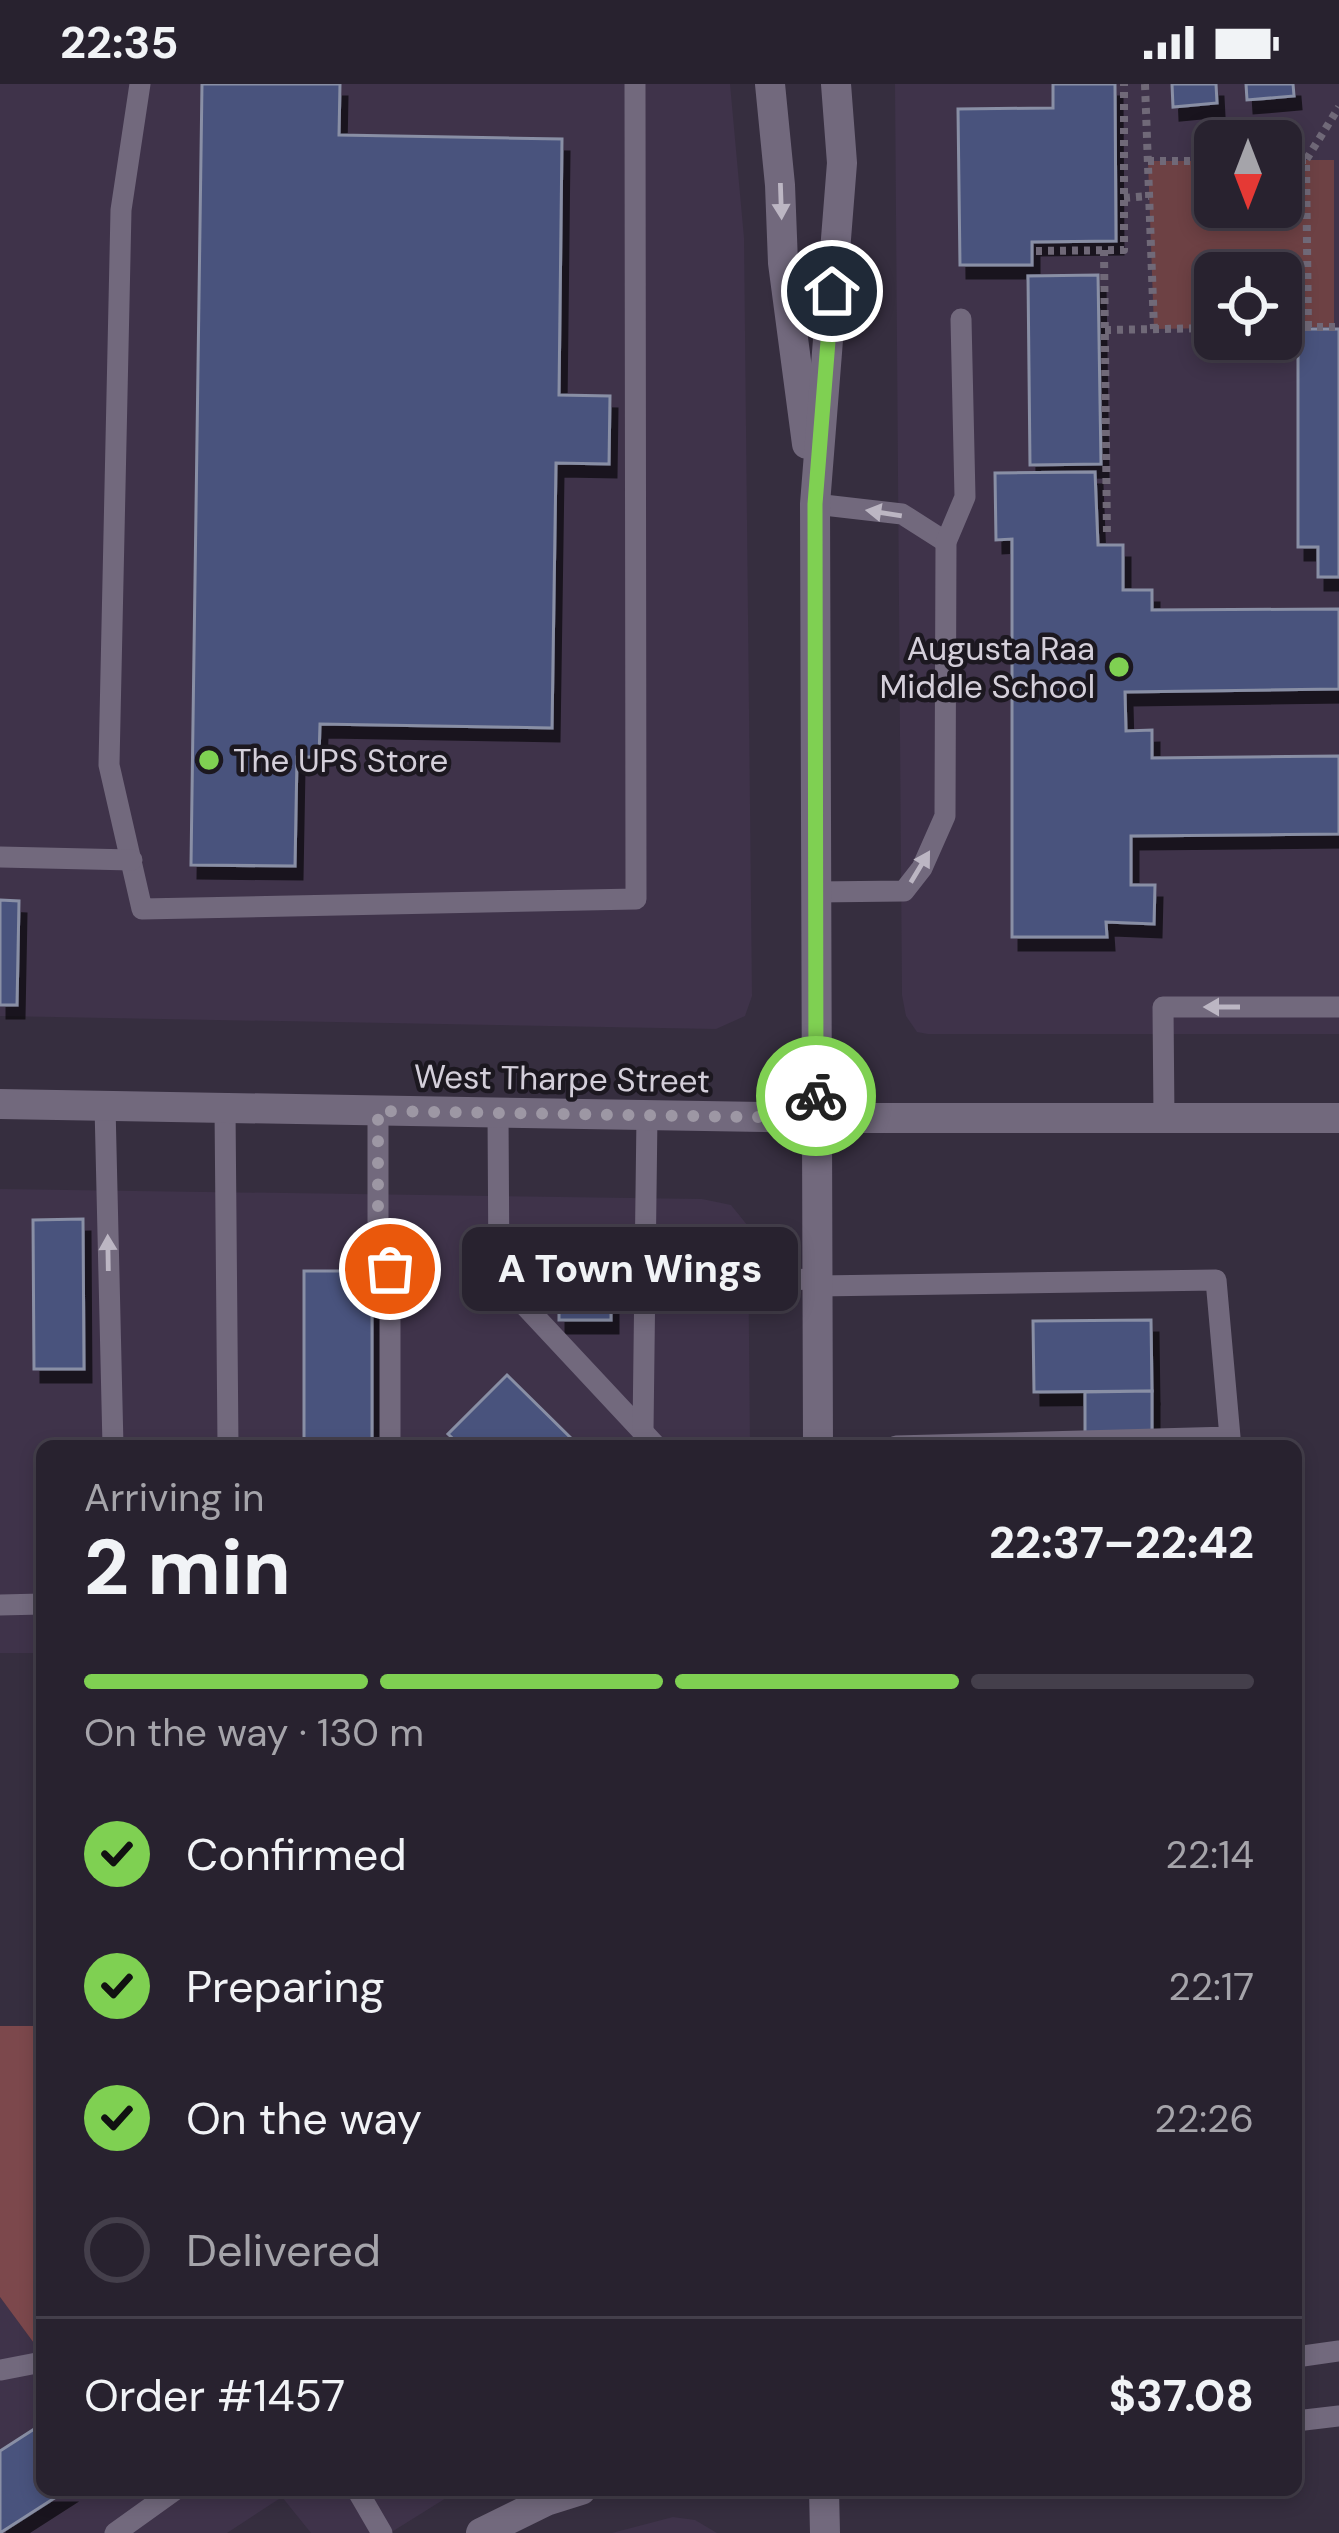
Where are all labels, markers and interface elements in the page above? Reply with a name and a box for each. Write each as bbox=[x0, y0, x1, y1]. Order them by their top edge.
text: 22:35 bbox=[60, 13, 179, 72]
north arrow bbox=[1194, 120, 1302, 228]
map controls bbox=[1194, 120, 1302, 360]
one-way arrow bbox=[771, 182, 790, 220]
pin bbox=[781, 240, 883, 342]
button: locate bbox=[1194, 252, 1302, 360]
icon: home bbox=[799, 258, 865, 324]
one-way arrow bbox=[865, 503, 903, 522]
place label: Augusta Raa Middle School bbox=[880, 627, 1095, 708]
marker: Augusta Raa Middle School bbox=[1106, 654, 1132, 680]
place label: The UPS Store bbox=[233, 739, 448, 782]
marker: The UPS Store bbox=[196, 747, 222, 773]
one-way arrow bbox=[908, 850, 930, 883]
one-way arrow bbox=[1202, 997, 1240, 1017]
courier bbox=[756, 1036, 876, 1156]
street label: West Tharpe Street bbox=[414, 1054, 710, 1103]
icon: bike bbox=[783, 1063, 849, 1129]
pin bbox=[339, 1218, 441, 1320]
callout: A Town Wings bbox=[462, 1227, 798, 1311]
one-way arrow bbox=[98, 1233, 117, 1271]
icon: bag bbox=[357, 1236, 423, 1302]
text: A Town Wings bbox=[498, 1243, 762, 1294]
text: Arriving in bbox=[84, 1472, 264, 1523]
text: 22:37–22:42 bbox=[989, 1513, 1254, 1572]
text: 2 min bbox=[84, 1517, 291, 1618]
text: On the way · 130 m bbox=[84, 1707, 424, 1758]
icon: check bbox=[84, 1821, 150, 1887]
text: Confirmed bbox=[186, 1825, 407, 1884]
text: 22:14 bbox=[1165, 1829, 1254, 1880]
icon: check bbox=[84, 1953, 150, 2019]
text: Preparing bbox=[186, 1957, 385, 2016]
text: 22:17 bbox=[1168, 1961, 1254, 2012]
icon: check bbox=[84, 2085, 150, 2151]
text: On the way bbox=[186, 2089, 422, 2148]
text: 22:26 bbox=[1154, 2093, 1254, 2144]
text: Delivered bbox=[186, 2221, 381, 2280]
text: Order #1457 bbox=[84, 2366, 345, 2425]
text: $37.08 bbox=[1109, 2366, 1254, 2425]

